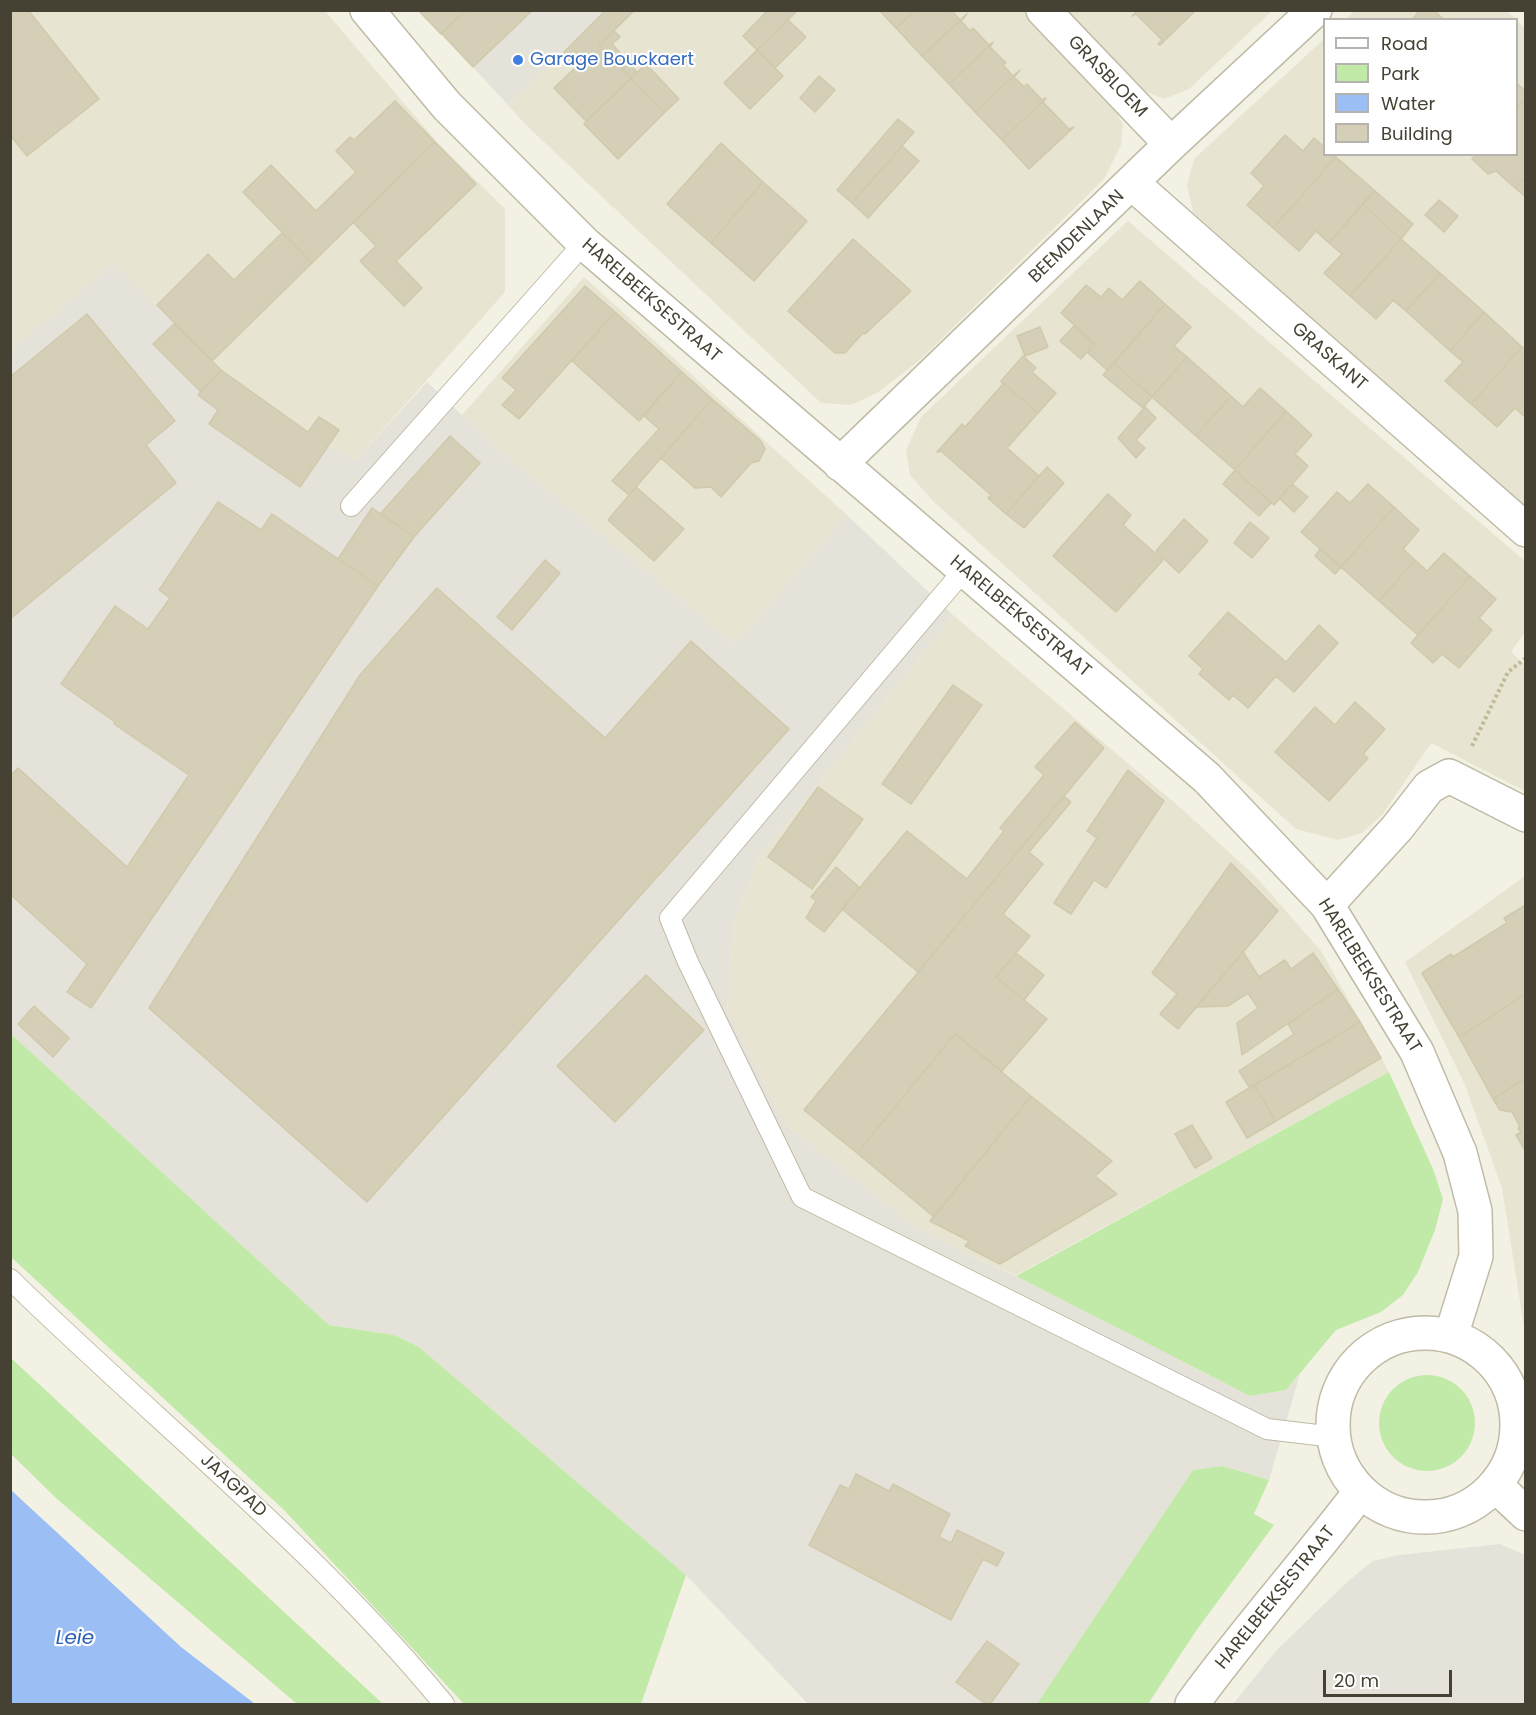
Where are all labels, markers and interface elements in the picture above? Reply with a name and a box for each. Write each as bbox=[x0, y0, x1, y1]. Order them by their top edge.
legend bbox=[1323, 18, 1518, 156]
text: Road bbox=[1381, 31, 1428, 56]
street label: GRASBLOEM bbox=[1063, 32, 1151, 122]
place label: Garage Bouckaert bbox=[530, 49, 694, 71]
marker: Garage Bouckaert bbox=[511, 53, 525, 67]
text: Park bbox=[1381, 61, 1420, 86]
text: Water bbox=[1381, 91, 1435, 116]
text: Building bbox=[1381, 121, 1453, 146]
street label: BEEMDENLAAN bbox=[1025, 186, 1129, 288]
street label: HARELBEEKSESTRAAT bbox=[577, 235, 725, 367]
street label: GRASKANT bbox=[1287, 318, 1371, 396]
street label: HARELBEEKSESTRAAT bbox=[945, 552, 1095, 682]
street label: HARELBEEKSESTRAAT bbox=[1313, 895, 1425, 1057]
street label: JAAGPAD bbox=[195, 1450, 271, 1522]
street label: HARELBEEKSESTRAAT bbox=[1212, 1522, 1340, 1674]
water label: Leie bbox=[56, 1627, 94, 1651]
scale bar bbox=[1326, 1658, 1455, 1696]
text: 20 m bbox=[1334, 1668, 1379, 1693]

